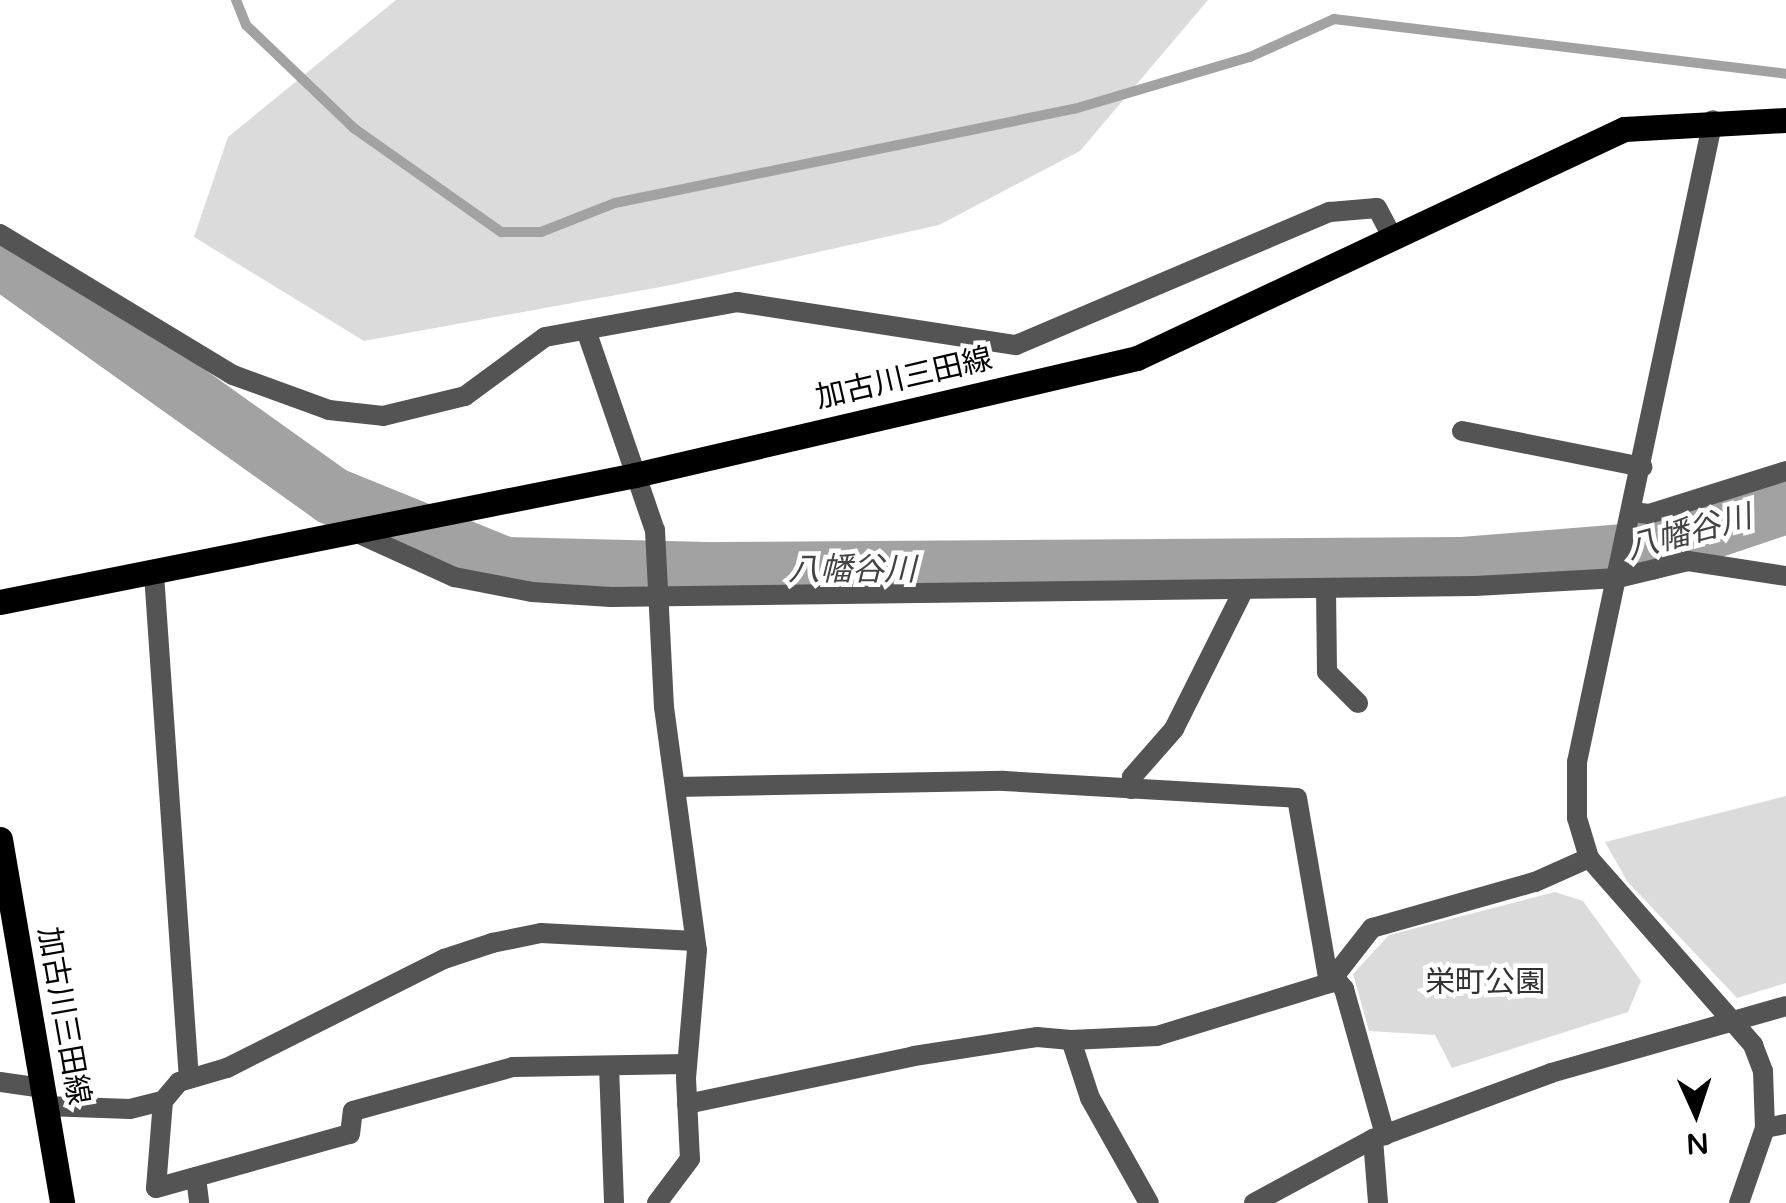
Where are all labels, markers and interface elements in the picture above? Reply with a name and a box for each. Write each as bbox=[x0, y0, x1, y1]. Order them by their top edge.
street label: 加古川三田線 bbox=[812, 341, 996, 417]
water label: 八幡谷川 bbox=[1622, 498, 1756, 568]
water label: 八幡谷川 bbox=[788, 551, 916, 589]
street label: 加古川三田線 bbox=[30, 924, 96, 1108]
park label: 栄町公園 bbox=[1425, 965, 1545, 1001]
north arrow bbox=[1646, 1063, 1746, 1163]
text: N bbox=[1685, 1125, 1710, 1161]

